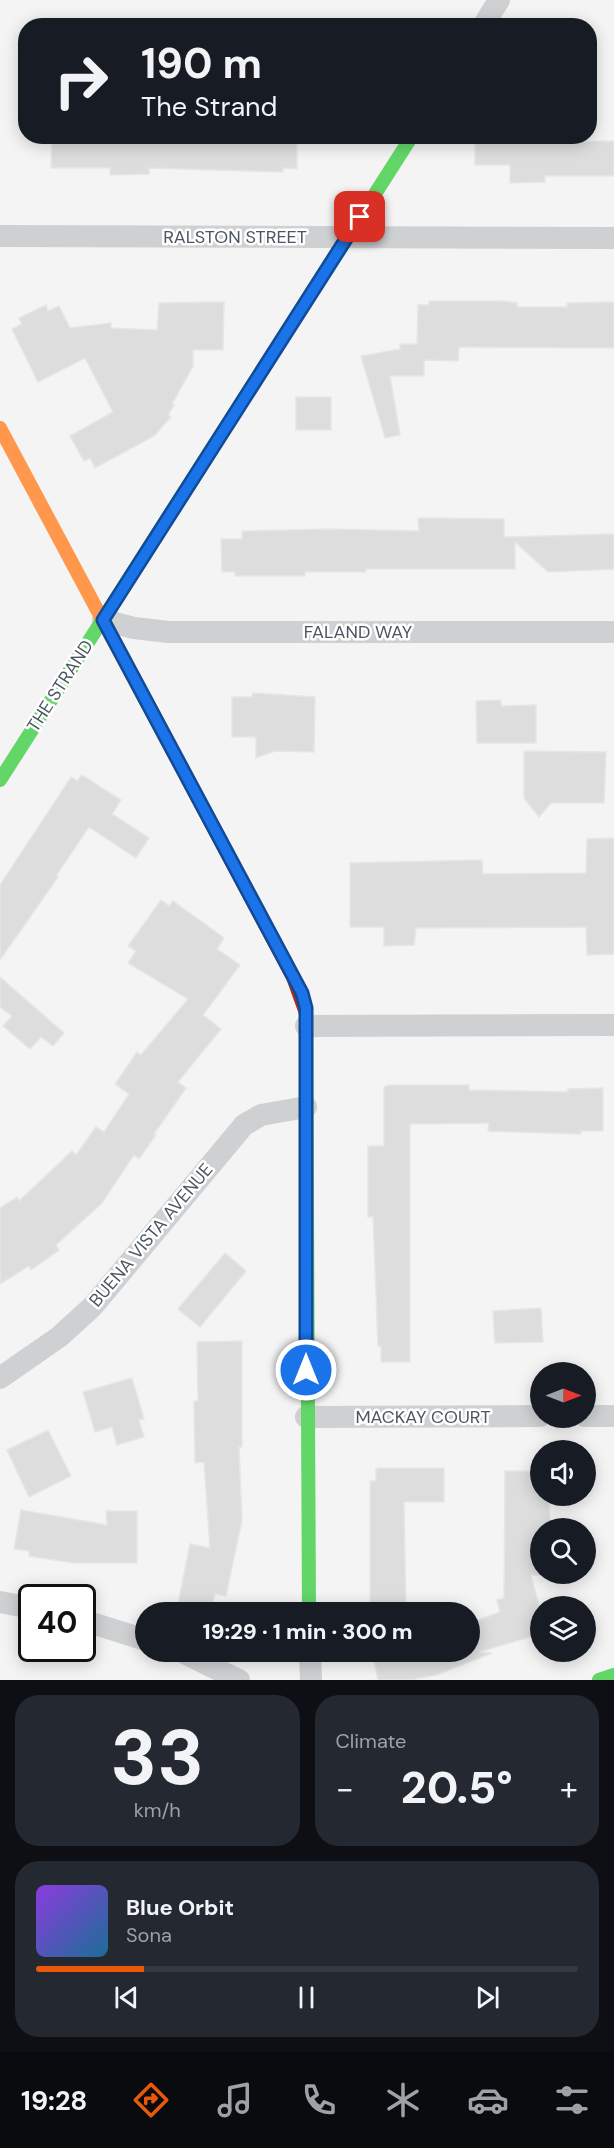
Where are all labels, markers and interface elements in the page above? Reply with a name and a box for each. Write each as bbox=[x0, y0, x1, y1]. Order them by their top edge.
text: 190 m bbox=[141, 36, 262, 91]
icon: right bbox=[42, 42, 120, 120]
text: The Strand bbox=[141, 89, 278, 124]
pin bbox=[334, 191, 385, 242]
icon: arrive bbox=[343, 200, 376, 233]
street label: RALSTON STREET bbox=[163, 225, 307, 249]
street label: FALAND WAY bbox=[304, 620, 413, 644]
street label: THE STRAND bbox=[21, 635, 99, 737]
street label: BUENA VISTA AVENUE bbox=[84, 1158, 218, 1312]
position arrow bbox=[274, 1338, 338, 1402]
north arrow bbox=[530, 1362, 596, 1428]
map controls bbox=[530, 1362, 596, 1662]
street label: MACKAY COURT bbox=[355, 1405, 491, 1429]
button: sound bbox=[530, 1440, 596, 1506]
button: search bbox=[530, 1518, 596, 1584]
speed limit sign: 40 bbox=[18, 1584, 96, 1662]
button: layers bbox=[530, 1596, 596, 1662]
text: 19:29 · 1 min · 300 m bbox=[202, 1617, 413, 1646]
text: 33 bbox=[110, 1707, 204, 1808]
text: Climate bbox=[336, 1728, 406, 1754]
text: 20.5° bbox=[401, 1758, 513, 1817]
text: − bbox=[336, 1767, 354, 1810]
text: + bbox=[560, 1767, 578, 1810]
text: km/h bbox=[134, 1797, 181, 1823]
text: Blue Orbit bbox=[126, 1893, 234, 1922]
text: Sona bbox=[126, 1922, 172, 1948]
icon: previous bbox=[110, 1981, 143, 2014]
icon: pause bbox=[290, 1981, 323, 2014]
icon: next bbox=[471, 1981, 504, 2014]
icon: directions bbox=[130, 2079, 172, 2121]
icon: music bbox=[214, 2079, 256, 2121]
icon: phone bbox=[298, 2079, 340, 2121]
icon: climate bbox=[382, 2079, 424, 2121]
icon: car bbox=[467, 2079, 509, 2121]
icon: filters bbox=[551, 2079, 593, 2121]
text: 19:28 bbox=[21, 2083, 87, 2118]

